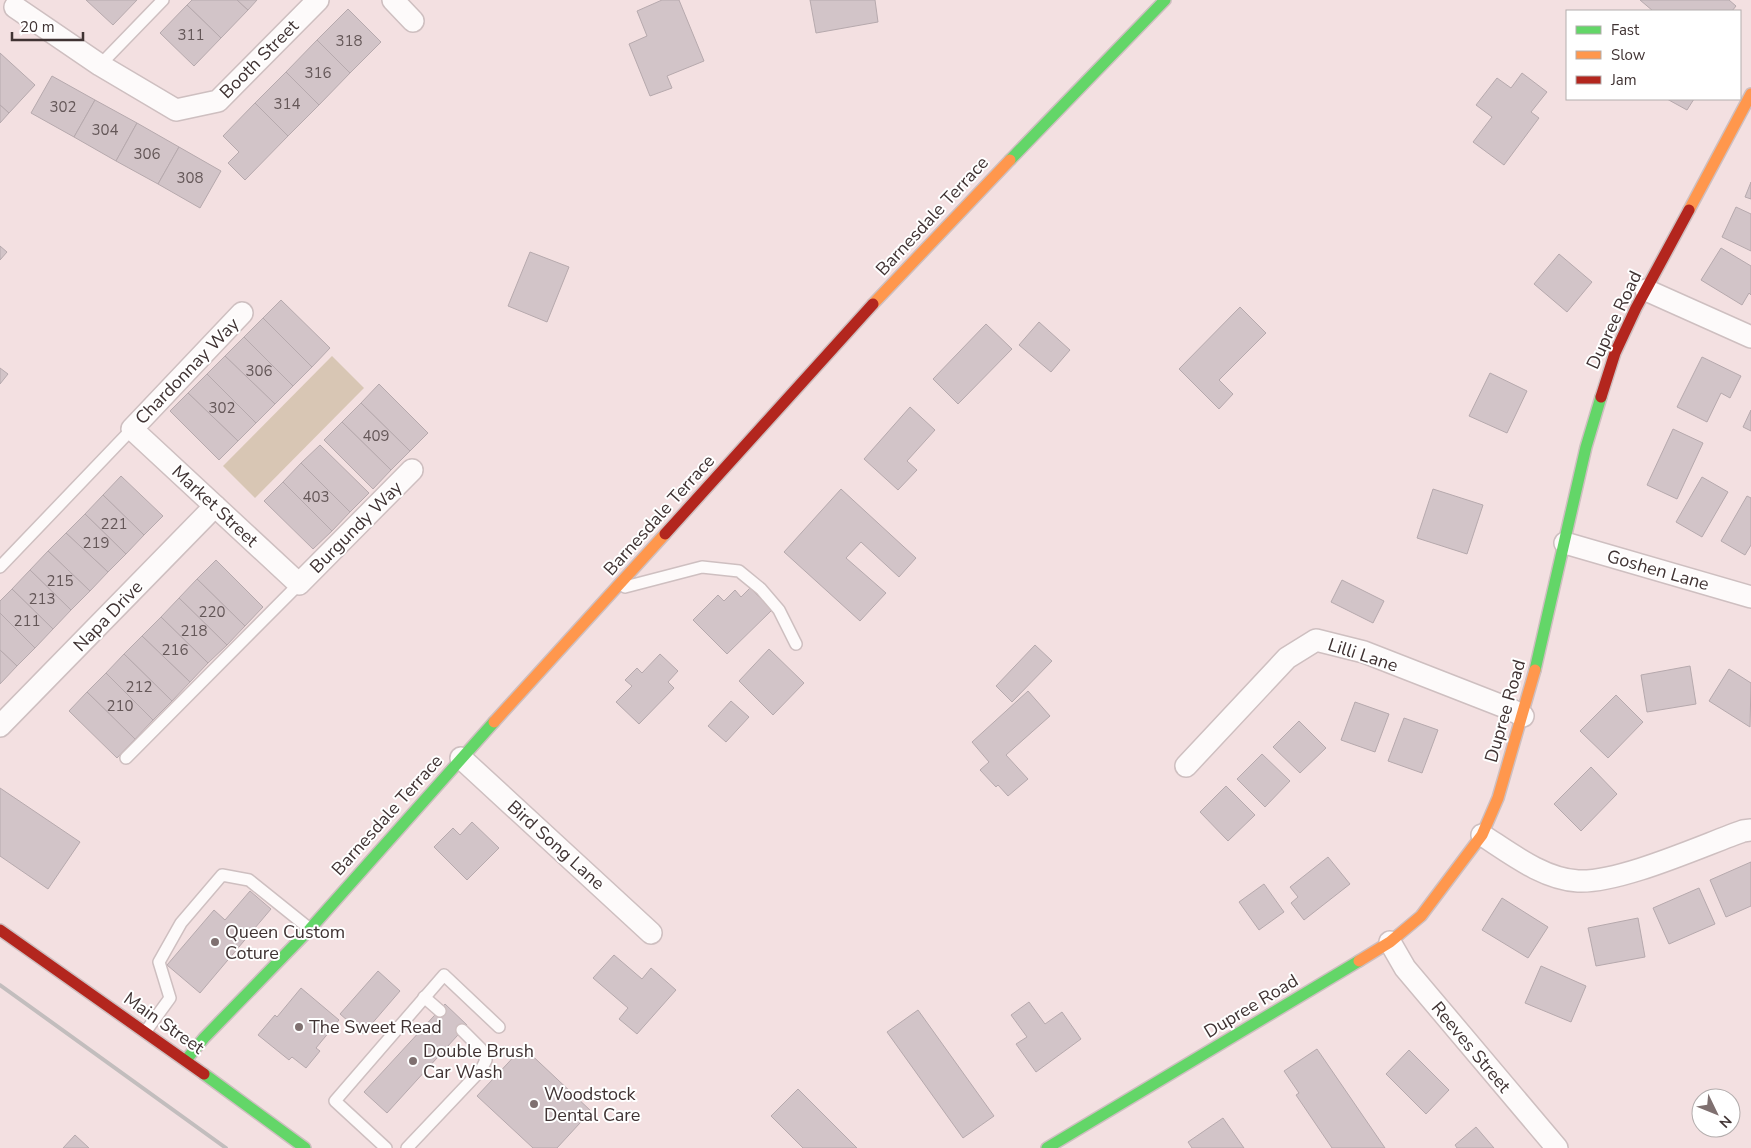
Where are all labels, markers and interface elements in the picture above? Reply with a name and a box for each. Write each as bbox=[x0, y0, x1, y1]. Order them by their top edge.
scale bar bbox=[12, 10, 84, 42]
legend bbox=[1566, 10, 1741, 100]
street label: Booth Street bbox=[214, 14, 304, 104]
text: 20 m bbox=[20, 17, 55, 37]
text: Fast bbox=[1611, 20, 1640, 40]
house number: 311 bbox=[177, 25, 205, 45]
house number: 318 bbox=[335, 31, 363, 51]
text: Slow bbox=[1611, 45, 1646, 65]
house number: 316 bbox=[304, 63, 332, 83]
text: Jam bbox=[1610, 70, 1637, 90]
house number: 314 bbox=[273, 94, 301, 114]
house number: 302 bbox=[49, 97, 77, 117]
house number: 304 bbox=[91, 120, 119, 140]
house number: 306 bbox=[133, 144, 161, 164]
street label: Barnesdale Terrace bbox=[870, 151, 994, 281]
house number: 308 bbox=[176, 168, 204, 188]
street label: Dupree Road bbox=[1581, 267, 1647, 373]
street label: Chardonnay Way bbox=[130, 312, 245, 430]
house number: 306 bbox=[245, 361, 273, 381]
house number: 302 bbox=[208, 398, 236, 418]
house number: 409 bbox=[362, 426, 390, 446]
street label: Barnesdale Terrace bbox=[598, 449, 720, 581]
street label: Market Street bbox=[167, 460, 264, 553]
street label: Burgundy Way bbox=[305, 475, 408, 578]
house number: 403 bbox=[302, 487, 330, 507]
house number: 221 bbox=[100, 514, 128, 534]
house number: 219 bbox=[82, 533, 110, 553]
street label: Goshen Lane bbox=[1604, 544, 1712, 596]
house number: 215 bbox=[46, 571, 74, 591]
street label: Napa Drive bbox=[68, 575, 148, 657]
house number: 213 bbox=[28, 589, 56, 609]
house number: 220 bbox=[198, 602, 226, 622]
house number: 211 bbox=[13, 611, 41, 631]
house number: 218 bbox=[180, 621, 208, 641]
street label: Lilli Lane bbox=[1325, 632, 1401, 678]
house number: 216 bbox=[161, 640, 189, 660]
street label: Dupree Road bbox=[1479, 657, 1531, 765]
house number: 212 bbox=[125, 677, 153, 697]
house number: 210 bbox=[106, 696, 134, 716]
street label: Barnesdale Terrace bbox=[326, 749, 448, 881]
street label: Bird Song Lane bbox=[502, 795, 610, 895]
place label: Queen Custom Coture bbox=[225, 920, 345, 965]
marker: Queen Custom Coture bbox=[209, 936, 221, 948]
street label: Dupree Road bbox=[1199, 968, 1303, 1044]
street label: Main Street bbox=[119, 986, 210, 1060]
street label: Reeves Street bbox=[1426, 996, 1517, 1098]
place label: The Sweet Read bbox=[309, 1015, 442, 1039]
marker: The Sweet Read bbox=[293, 1021, 305, 1033]
place label: Double Brush Car Wash bbox=[423, 1039, 534, 1084]
marker: Double Brush Car Wash bbox=[407, 1055, 419, 1067]
place label: Woodstock Dental Care bbox=[544, 1082, 640, 1127]
north arrow bbox=[1691, 1088, 1741, 1138]
marker: Woodstock Dental Care bbox=[528, 1098, 540, 1110]
text: N bbox=[1715, 1111, 1736, 1132]

